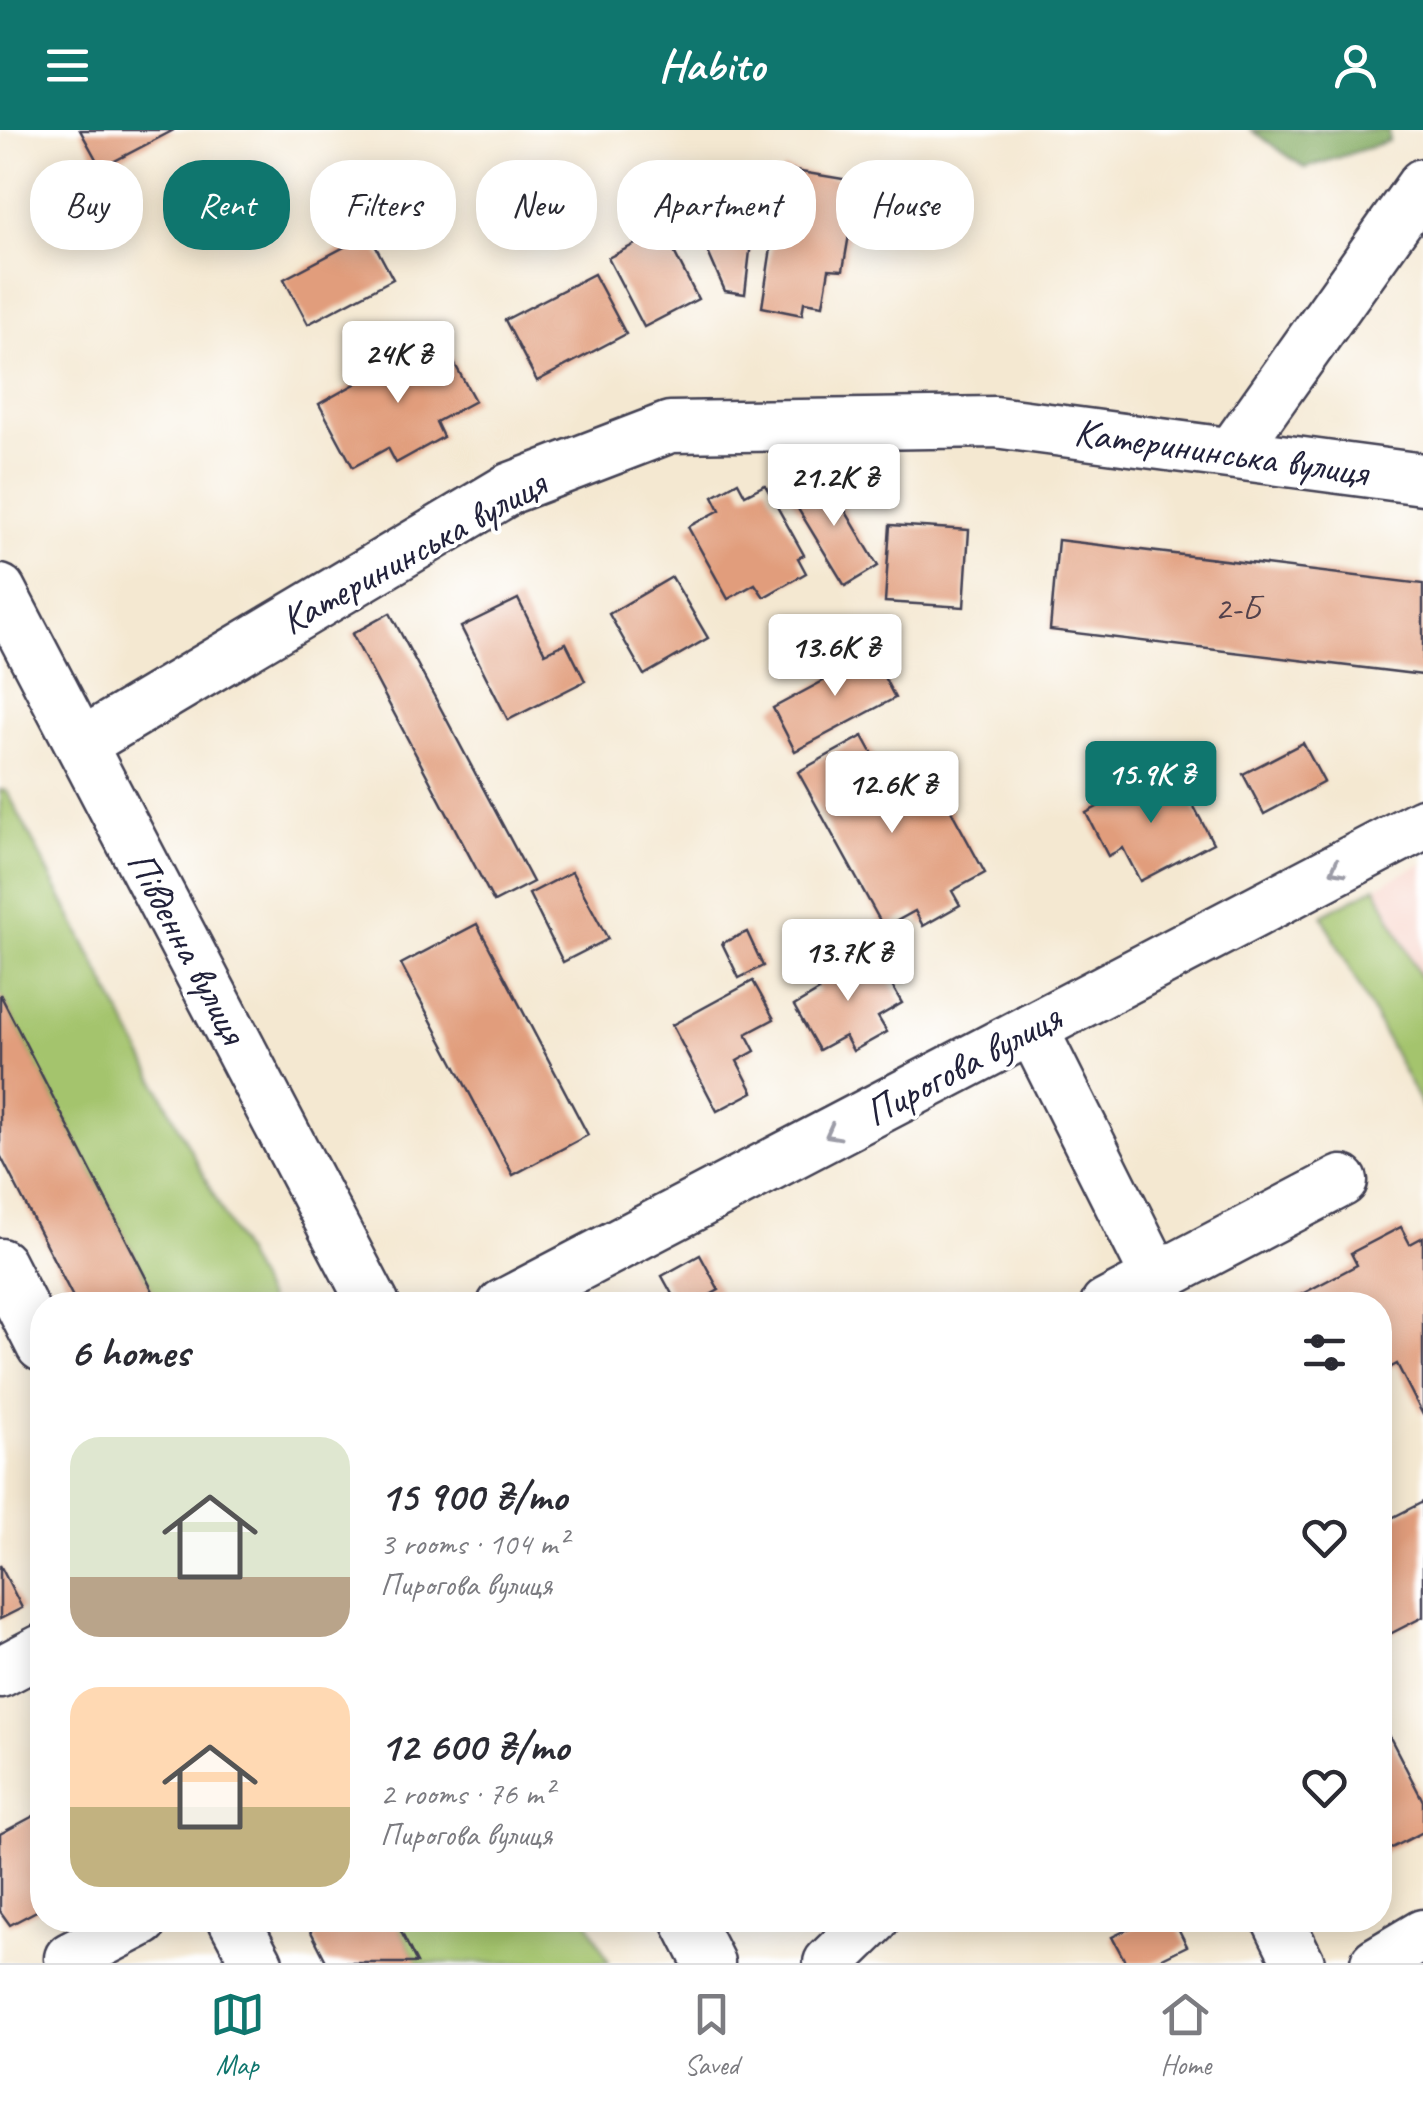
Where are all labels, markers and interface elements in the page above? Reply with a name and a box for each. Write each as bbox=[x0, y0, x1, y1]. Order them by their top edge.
text: Habito bbox=[659, 37, 764, 94]
icon: menu bbox=[40, 38, 95, 93]
icon: person bbox=[1328, 38, 1383, 93]
chip: Buy bbox=[30, 160, 143, 250]
chip: Rent bbox=[163, 160, 290, 250]
chip: Filters bbox=[310, 160, 456, 250]
chip: New bbox=[476, 160, 597, 250]
chip: Apartment bbox=[617, 160, 816, 250]
chip: House bbox=[836, 160, 974, 250]
pin: 24K ₴ bbox=[328, 321, 468, 406]
text: 24K ₴ bbox=[364, 333, 432, 374]
street label: Катерининська вулиця bbox=[1071, 407, 1373, 498]
pin: 21.2K ₴ bbox=[742, 444, 926, 529]
text: 21.2K ₴ bbox=[790, 456, 878, 497]
street label: Катерининська вулиця bbox=[272, 457, 556, 645]
house number: 2-Б bbox=[1215, 585, 1265, 630]
pin: 13.6K ₴ bbox=[743, 614, 927, 699]
text: 13.6K ₴ bbox=[791, 626, 879, 667]
pin: 15.9K ₴ bbox=[1059, 741, 1243, 826]
pin: 12.6K ₴ bbox=[800, 751, 984, 836]
text: 15.9K ₴ bbox=[1107, 753, 1195, 794]
text: 12.6K ₴ bbox=[848, 763, 936, 804]
street label: Південна вулиця bbox=[116, 843, 260, 1054]
one-way arrow bbox=[1329, 857, 1347, 876]
pin: 13.7K ₴ bbox=[756, 919, 940, 1004]
text: 13.7K ₴ bbox=[804, 931, 892, 972]
street label: Пирогова вулиця bbox=[856, 992, 1071, 1138]
one-way arrow bbox=[824, 1121, 842, 1140]
icon: filters bbox=[1297, 1325, 1352, 1380]
text: 6 homes bbox=[70, 1326, 189, 1379]
text: 15 900 ₴/mo bbox=[380, 1470, 567, 1523]
icon: home bbox=[150, 1477, 270, 1597]
icon: heart bbox=[1297, 1510, 1352, 1565]
text: 3 rooms · 104 m² bbox=[380, 1523, 567, 1564]
text: Пирогова вулиця bbox=[380, 1564, 552, 1605]
text: 12 600 ₴/mo bbox=[380, 1720, 569, 1773]
icon: home bbox=[150, 1727, 270, 1847]
icon: heart bbox=[1297, 1760, 1352, 1815]
text: 2 rooms · 76 m² bbox=[380, 1773, 553, 1814]
text: Пирогова вулиця bbox=[380, 1814, 552, 1855]
tab: Map bbox=[210, 1987, 265, 2082]
tab: Saved bbox=[684, 1987, 739, 2082]
tab: Home bbox=[1158, 1987, 1213, 2082]

